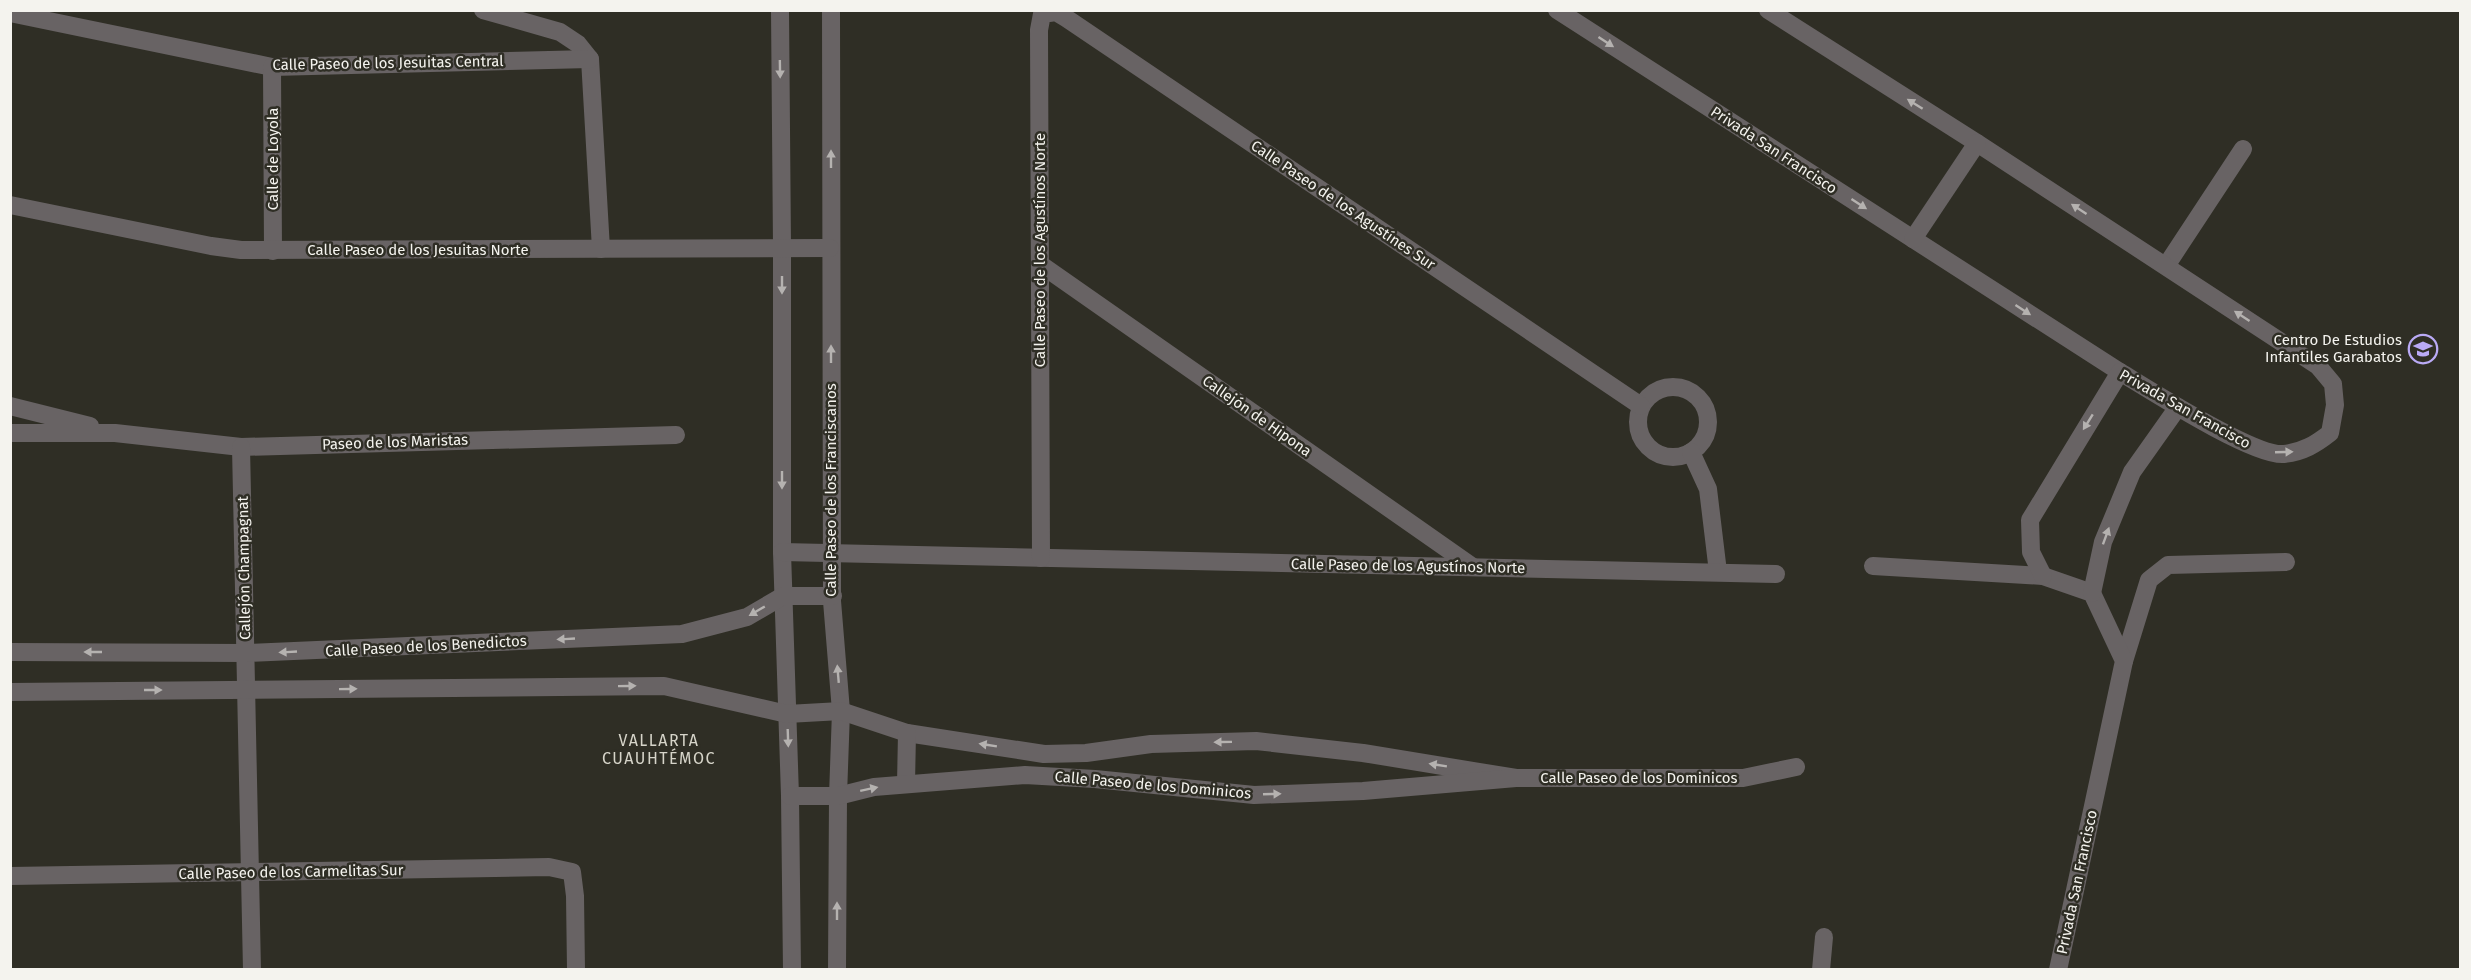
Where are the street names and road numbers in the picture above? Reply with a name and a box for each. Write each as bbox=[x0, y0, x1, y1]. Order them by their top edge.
street label: Calle Paseo de los Jesuitas Central bbox=[272, 52, 504, 74]
street label: Privada San Francisco bbox=[1707, 102, 1841, 198]
street label: Calle de Loyola bbox=[264, 108, 282, 210]
street label: Calle Paseo de los Agustínos Norte bbox=[1031, 133, 1049, 367]
street label: Calle Paseo de los Agustínes Sur bbox=[1247, 136, 1439, 274]
street label: Calle Paseo de los Jesuitas Norte bbox=[307, 241, 529, 259]
street label: Privada San Francisco bbox=[2116, 365, 2254, 453]
street label: Callejón de Hipona bbox=[1199, 372, 1315, 460]
street label: Calle Paseo de los Franciscanos bbox=[822, 383, 840, 597]
street label: Paseo de los Maristas bbox=[322, 430, 468, 454]
street label: Callejón Champagnat bbox=[234, 495, 254, 640]
street label: Calle Paseo de los Agustínos Norte bbox=[1291, 555, 1525, 577]
street label: Calle Paseo de los Benedictos bbox=[325, 632, 527, 660]
street label: Calle Paseo de los Dominicos bbox=[1054, 767, 1252, 803]
street label: Calle Paseo de los Dominicos bbox=[1540, 769, 1738, 787]
street label: Privada San Francisco bbox=[2053, 808, 2101, 956]
street label: Calle Paseo de los Carmelitas Sur bbox=[178, 861, 404, 883]

